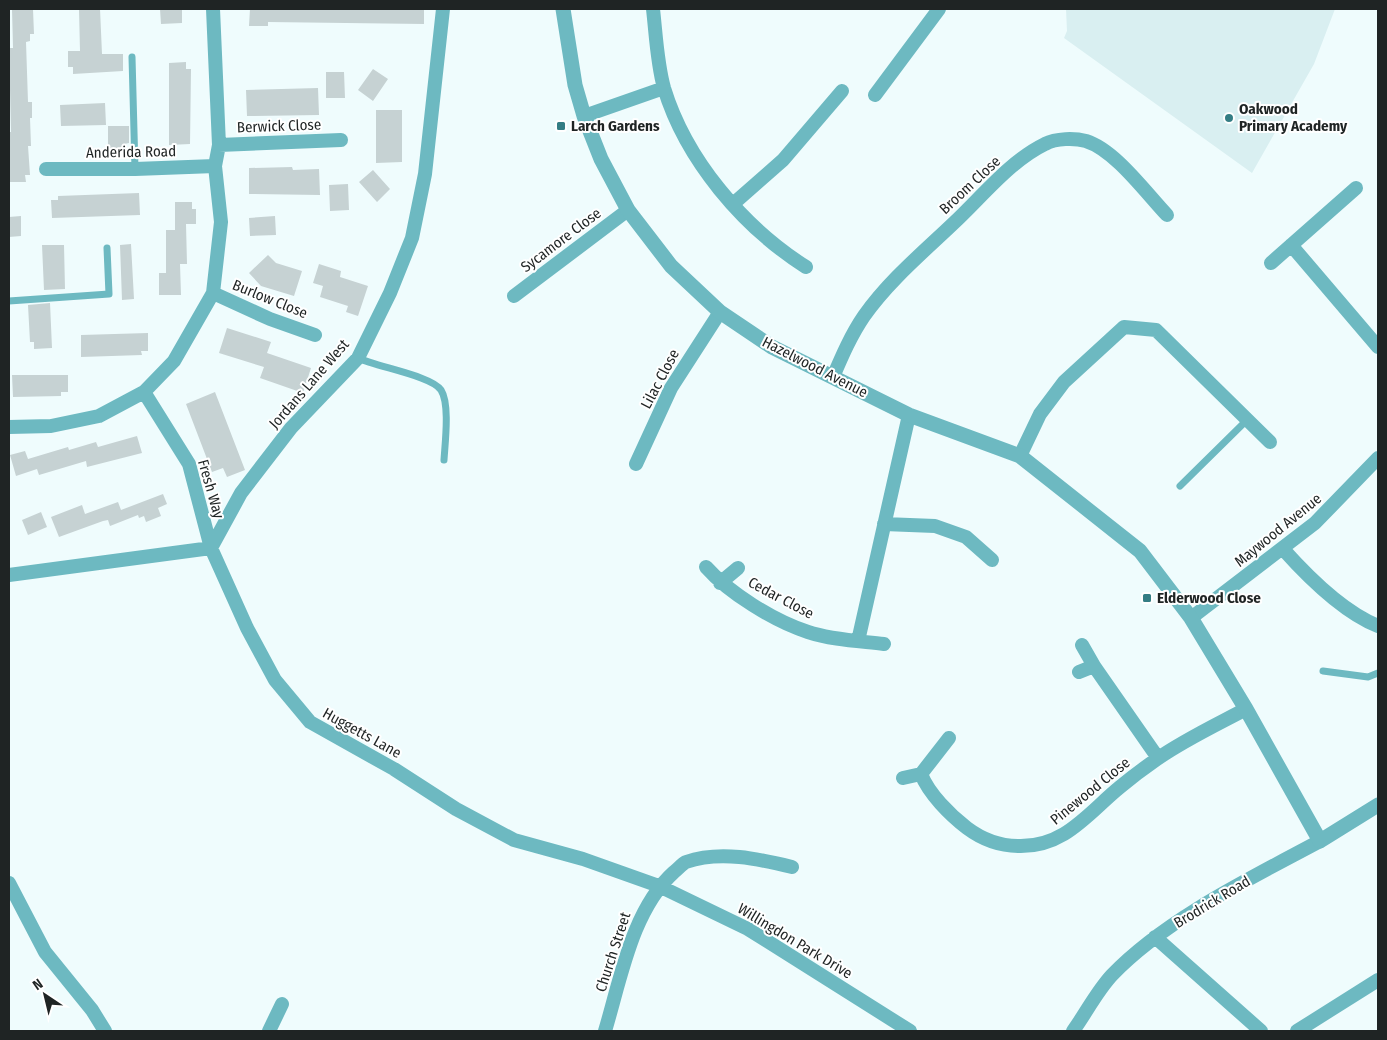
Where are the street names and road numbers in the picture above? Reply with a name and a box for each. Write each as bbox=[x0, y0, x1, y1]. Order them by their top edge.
street label: Berwick Close bbox=[236, 116, 322, 136]
street label: Anderida Road bbox=[86, 142, 176, 162]
street label: Broom Close bbox=[936, 152, 1004, 218]
street label: Sycamore Close bbox=[517, 204, 605, 276]
street label: Burlow Close bbox=[230, 276, 310, 322]
street label: Hazelwood Avenue bbox=[759, 333, 871, 401]
street label: Jordans Lane West bbox=[265, 336, 353, 432]
street label: Lilac Close bbox=[637, 346, 683, 412]
street label: Fresh Way bbox=[194, 457, 228, 521]
street label: Maywood Avenue bbox=[1231, 489, 1325, 571]
street label: Cedar Close bbox=[745, 573, 817, 623]
street label: Huggetts Lane bbox=[320, 704, 404, 762]
street label: Pinewood Close bbox=[1047, 753, 1133, 829]
street label: Brodrick Road bbox=[1171, 872, 1253, 932]
street label: Willingdon Park Drive bbox=[734, 900, 856, 982]
street label: Church Street bbox=[592, 910, 634, 994]

